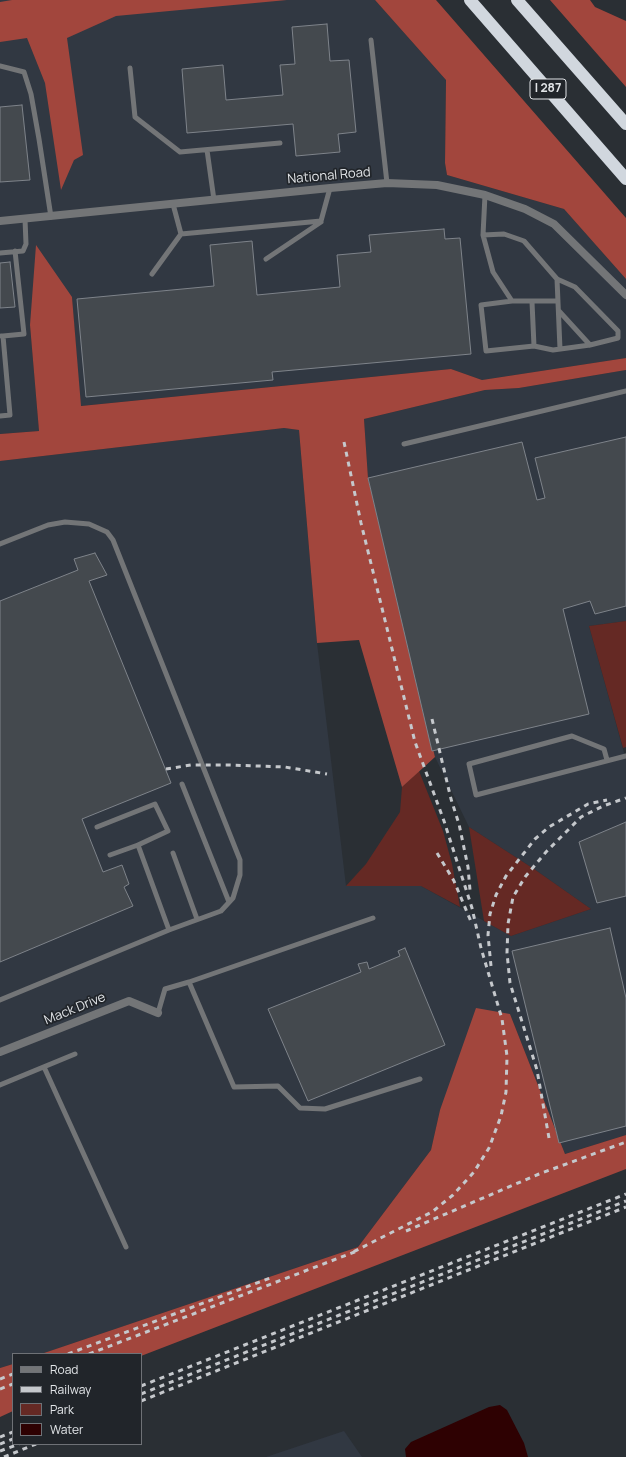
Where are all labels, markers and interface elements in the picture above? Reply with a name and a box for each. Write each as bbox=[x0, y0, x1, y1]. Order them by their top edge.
road number: I 287 bbox=[530, 79, 566, 99]
street label: National Road bbox=[287, 165, 371, 187]
street label: Mack Drive bbox=[42, 990, 108, 1028]
legend bbox=[12, 1353, 142, 1445]
text: Road bbox=[50, 1361, 78, 1378]
text: Railway bbox=[50, 1381, 91, 1398]
text: Park bbox=[50, 1401, 74, 1418]
text: Water bbox=[50, 1421, 83, 1438]

